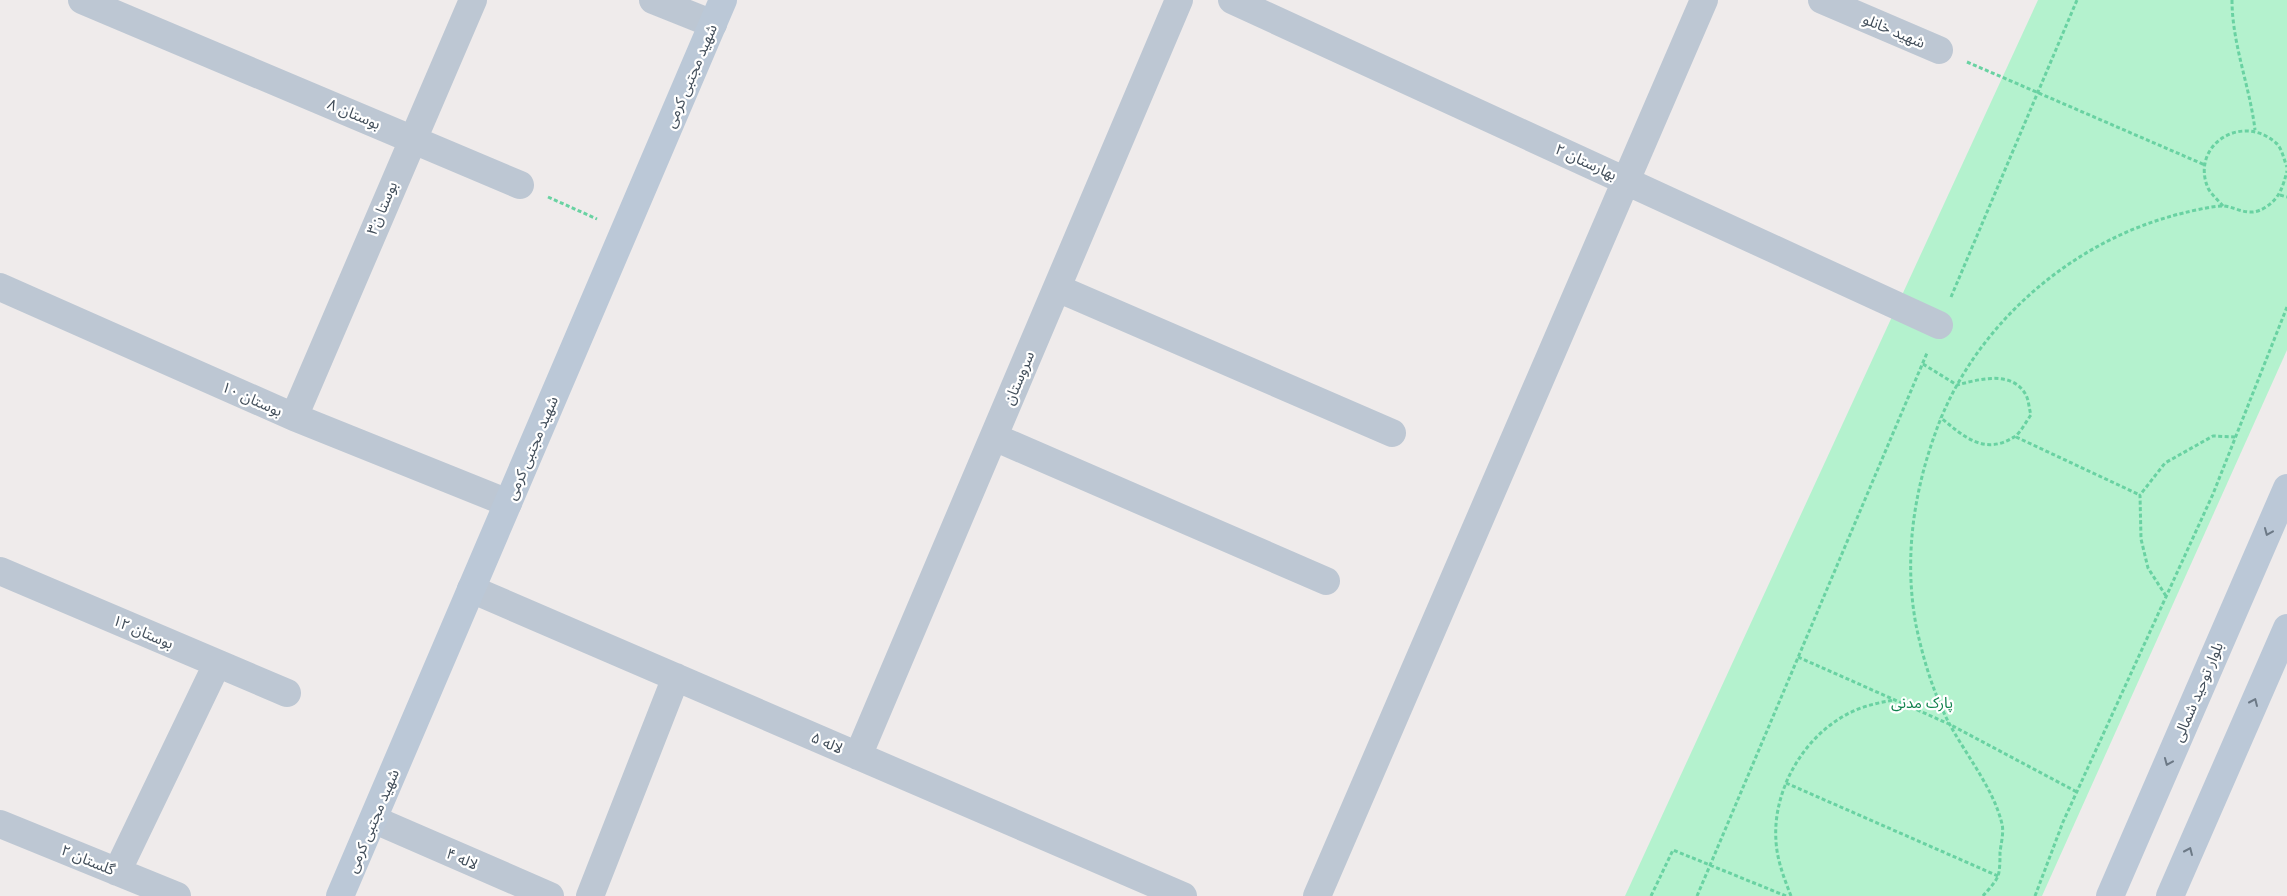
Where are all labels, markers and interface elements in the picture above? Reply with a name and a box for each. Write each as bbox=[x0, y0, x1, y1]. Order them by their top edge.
street label: شهید خانلو bbox=[1860, 9, 1928, 52]
street label: شهید مجتبی کرمی bbox=[660, 21, 721, 131]
street label: بوستان ۸ bbox=[325, 94, 384, 133]
street label: بهارستان ۲ bbox=[1552, 139, 1620, 184]
street label: بوستا ن۳ bbox=[362, 178, 401, 237]
street label: سروستان bbox=[999, 348, 1038, 407]
street label: بوستان ۱۰ bbox=[219, 377, 285, 420]
street label: شهید مجتبی کرمی bbox=[501, 393, 562, 503]
one-way arrow bbox=[2263, 527, 2274, 536]
street label: بوستان ۱۲ bbox=[110, 610, 177, 653]
street label: بلوار توحید شمالی bbox=[2168, 639, 2227, 745]
park label: پارک مدنی bbox=[1891, 693, 1953, 713]
one-way arrow bbox=[2248, 698, 2259, 707]
street label: لاله ۵ bbox=[808, 727, 846, 758]
one-way arrow bbox=[2164, 757, 2175, 766]
street label: شهید مجتبی کرمی bbox=[342, 766, 403, 876]
street label: گلستان ۲ bbox=[59, 840, 119, 879]
street label: لاله ۴ bbox=[443, 843, 481, 874]
one-way arrow bbox=[2183, 847, 2194, 856]

